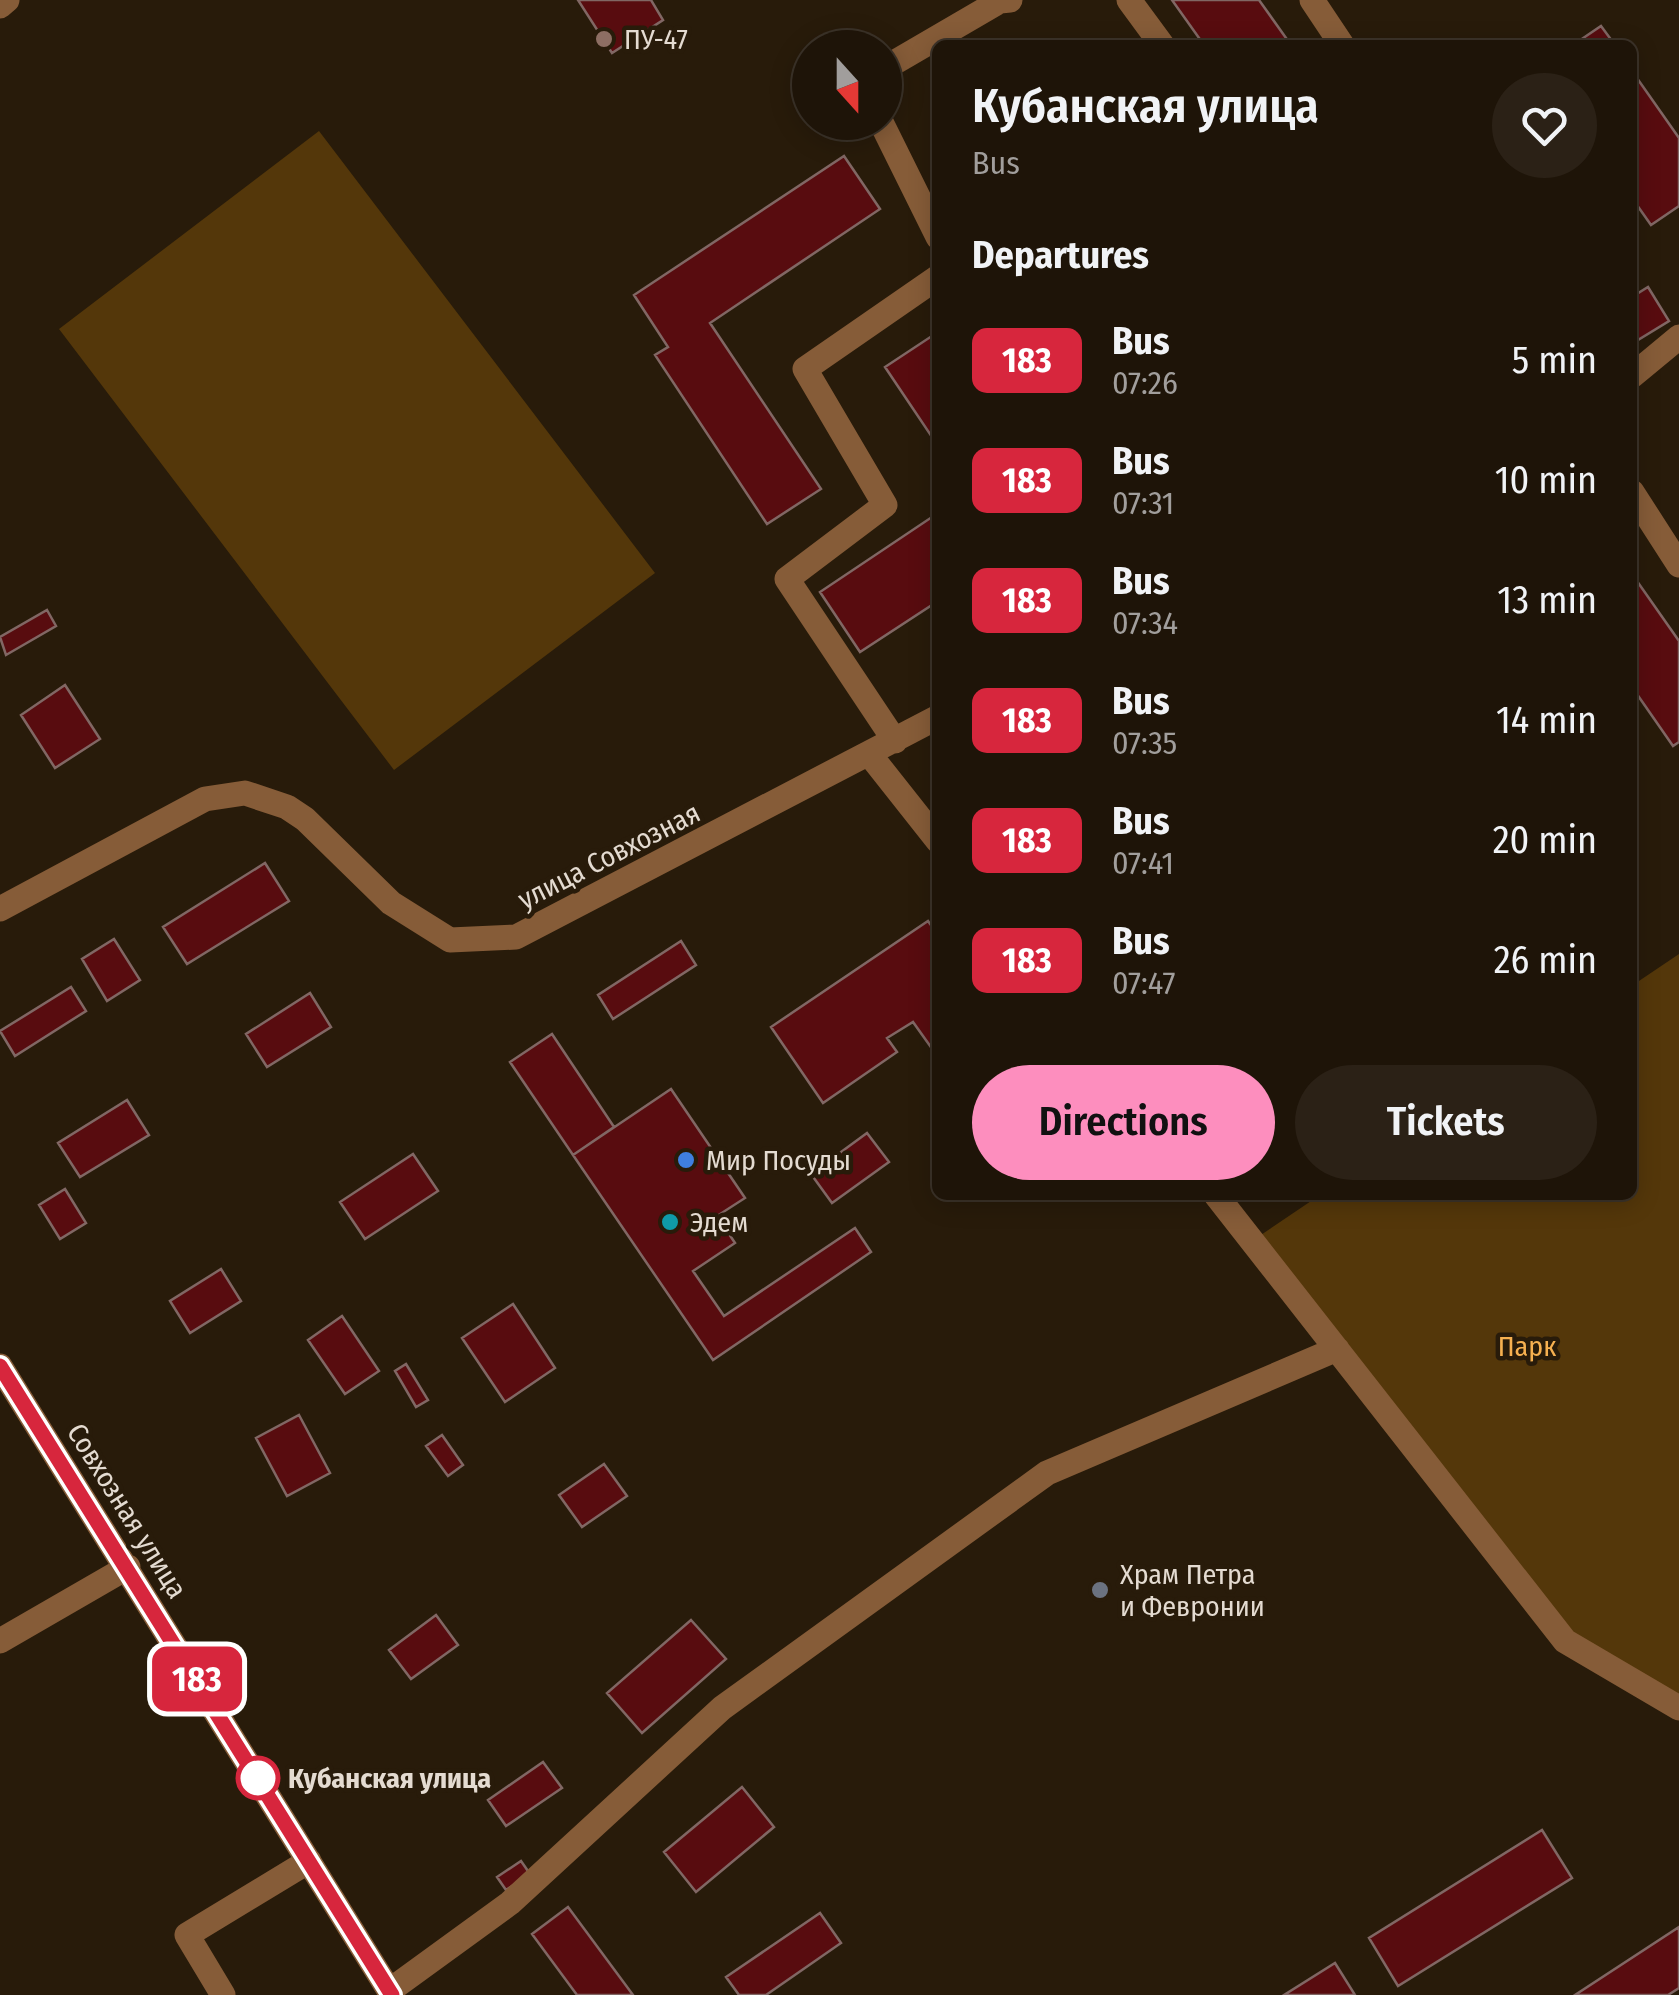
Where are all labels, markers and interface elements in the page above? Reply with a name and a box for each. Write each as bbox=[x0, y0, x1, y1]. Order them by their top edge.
place label: ПУ-47 bbox=[624, 23, 688, 56]
marker: ПУ-47 bbox=[593, 28, 615, 50]
north arrow bbox=[792, 30, 902, 140]
map controls bbox=[792, 30, 902, 140]
button: heart bbox=[1492, 73, 1597, 178]
text: Кубанская улица bbox=[972, 77, 1319, 135]
text: Bus bbox=[972, 144, 1020, 182]
text: Departures bbox=[972, 232, 1149, 278]
text: Bus bbox=[1112, 318, 1170, 364]
text: 5 min bbox=[1512, 337, 1597, 383]
text: 183 bbox=[1002, 339, 1052, 381]
text: 07:26 bbox=[1112, 364, 1178, 402]
text: Bus bbox=[1112, 438, 1170, 484]
text: 10 min bbox=[1495, 457, 1597, 503]
text: 183 bbox=[1002, 459, 1052, 501]
text: 07:31 bbox=[1112, 484, 1174, 522]
text: Bus bbox=[1112, 558, 1170, 604]
text: 13 min bbox=[1497, 577, 1597, 623]
text: 183 bbox=[1002, 579, 1052, 621]
text: 07:34 bbox=[1112, 604, 1178, 642]
text: Bus bbox=[1112, 678, 1170, 724]
text: 14 min bbox=[1496, 697, 1597, 743]
text: 183 bbox=[1002, 699, 1052, 741]
text: 07:35 bbox=[1112, 724, 1177, 762]
street label: улица Совхозная bbox=[513, 796, 705, 916]
text: Bus bbox=[1112, 798, 1170, 844]
text: 20 min bbox=[1493, 817, 1597, 863]
text: 183 bbox=[1002, 819, 1052, 861]
text: 07:41 bbox=[1112, 844, 1174, 882]
text: Bus bbox=[1112, 918, 1170, 964]
text: 26 min bbox=[1494, 937, 1597, 983]
text: 183 bbox=[1002, 939, 1052, 981]
text: 07:47 bbox=[1112, 964, 1176, 1002]
button: Directions bbox=[972, 1065, 1275, 1180]
button: Tickets bbox=[1295, 1065, 1597, 1180]
place label: Мир Посуды bbox=[706, 1144, 851, 1177]
marker: Мир Посуды bbox=[675, 1149, 697, 1171]
place label: Эдем bbox=[690, 1206, 748, 1239]
marker: Эдем bbox=[659, 1211, 681, 1233]
park label: Парк bbox=[1498, 1330, 1556, 1363]
street label: Совхозная улица bbox=[60, 1418, 194, 1604]
place label: Храм Петра и Февронии bbox=[1120, 1558, 1265, 1623]
marker: Храм Петра и Февронии bbox=[1089, 1579, 1111, 1601]
line badge: 183 bbox=[140, 1646, 254, 1712]
text: 183 bbox=[172, 1658, 222, 1700]
marker: Кубанская улица bbox=[237, 1757, 279, 1799]
place label: Кубанская улица bbox=[288, 1762, 491, 1795]

